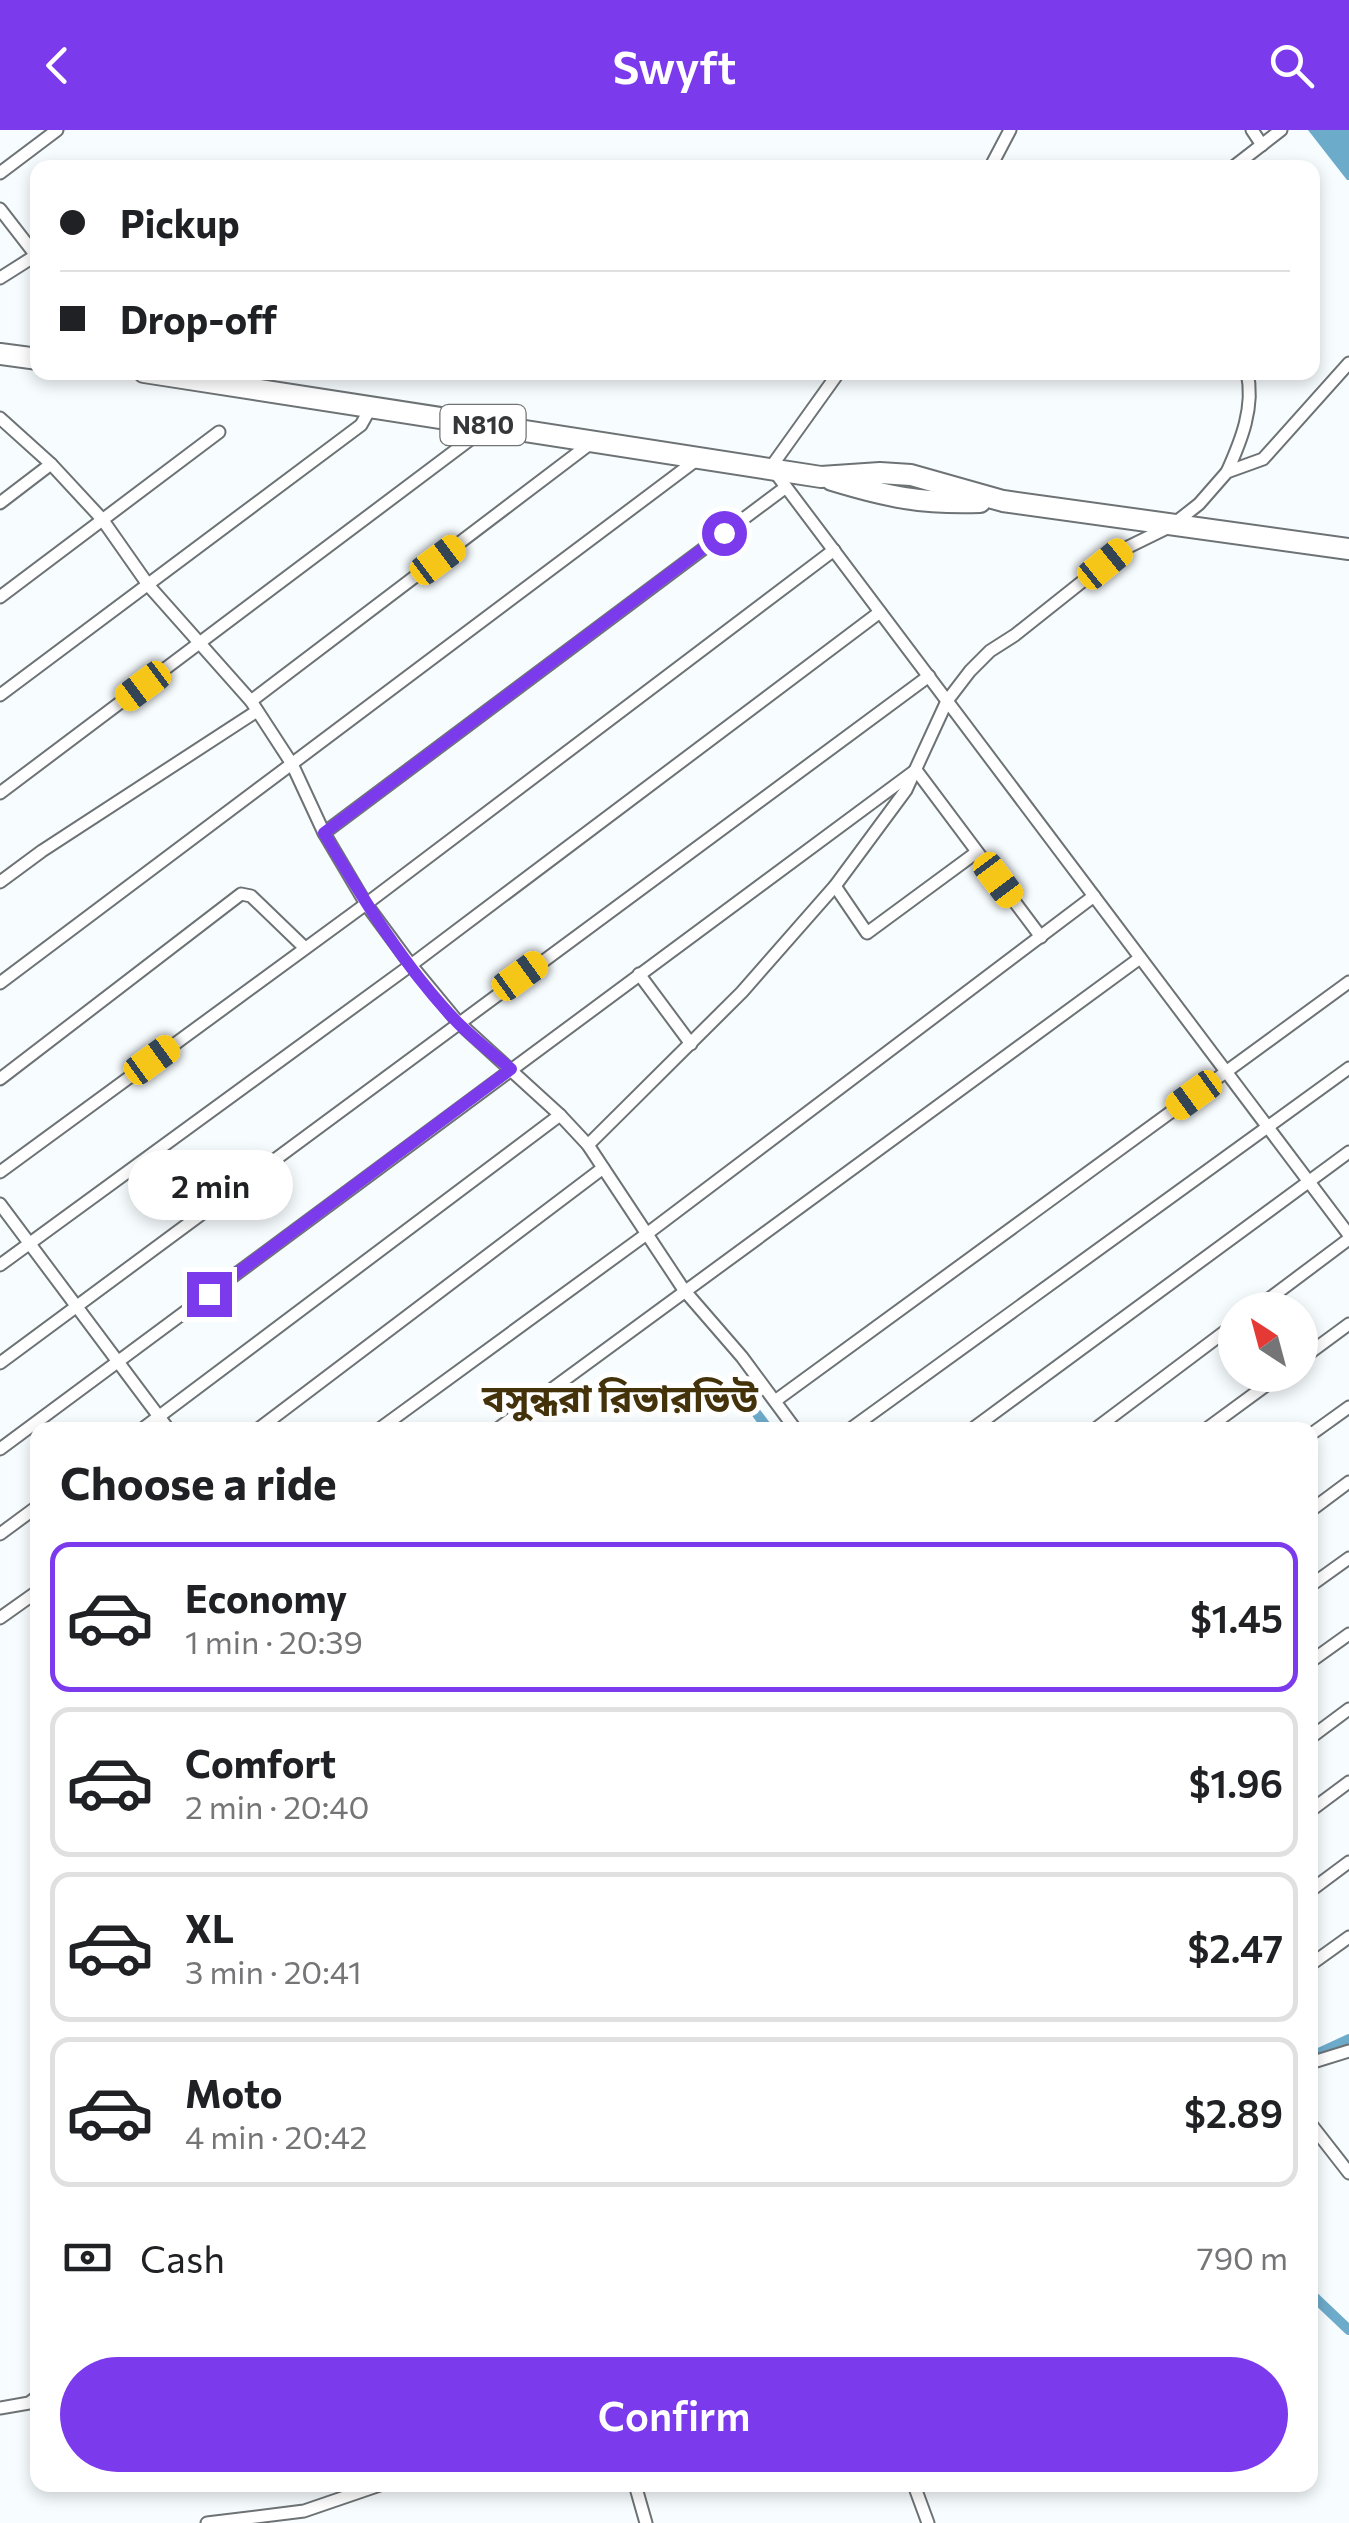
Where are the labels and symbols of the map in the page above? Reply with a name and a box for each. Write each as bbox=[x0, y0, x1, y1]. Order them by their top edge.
road number: N810 bbox=[440, 405, 526, 445]
route start bbox=[702, 511, 747, 556]
car bbox=[405, 530, 471, 590]
car bbox=[1072, 533, 1138, 595]
car bbox=[110, 656, 176, 716]
car bbox=[968, 847, 1028, 913]
car bbox=[487, 946, 553, 1006]
car bbox=[119, 1030, 185, 1090]
car bbox=[1161, 1065, 1227, 1125]
callout: 2 min bbox=[126, 1149, 292, 1219]
route end bbox=[187, 1272, 232, 1317]
north arrow bbox=[1218, 1292, 1318, 1392]
district label: বসুন্ধরা রিভারভিউ bbox=[481, 1373, 758, 1422]

